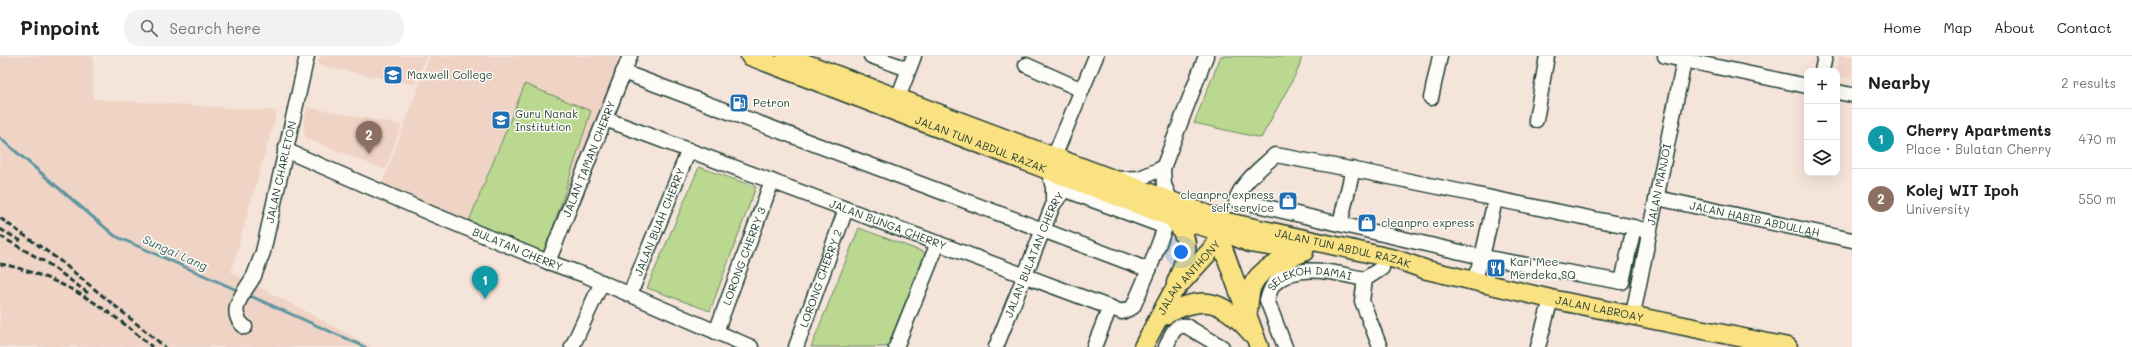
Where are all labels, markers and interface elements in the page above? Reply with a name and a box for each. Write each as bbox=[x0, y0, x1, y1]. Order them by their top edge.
search box bbox=[124, 10, 404, 46]
text: Pinpoint bbox=[20, 15, 100, 40]
icon: search bbox=[138, 17, 160, 39]
text: Search here bbox=[170, 18, 261, 38]
text: Home bbox=[1883, 18, 1921, 37]
text: Map bbox=[1943, 18, 1972, 37]
text: About bbox=[1994, 18, 2035, 37]
text: Contact bbox=[2057, 18, 2112, 37]
school or university icon: Maxwell College bbox=[382, 64, 404, 86]
place label: Maxwell College bbox=[407, 67, 493, 82]
map controls bbox=[1804, 68, 1840, 176]
button: + bbox=[1804, 68, 1840, 104]
text: Nearby bbox=[1868, 71, 1930, 93]
text: 2 results bbox=[2061, 74, 2116, 91]
fuel station icon: Petron bbox=[728, 92, 750, 114]
place label: Petron bbox=[753, 95, 790, 110]
street label: JALAN TAMAN CHERRY bbox=[559, 98, 618, 219]
button: − bbox=[1804, 104, 1840, 140]
place label: Guru Nanak Institution bbox=[515, 106, 578, 134]
school or university icon: Guru Nanak Institution bbox=[490, 109, 512, 131]
street label: JALAN TUN ABDUL RAZAK bbox=[913, 112, 1049, 176]
street label: JALAN CHARLETON bbox=[262, 119, 299, 224]
text: Cherry Apartments bbox=[1906, 120, 2051, 140]
pin: 2 bbox=[356, 121, 382, 154]
text: 1 bbox=[1878, 130, 1884, 147]
text: 470 m bbox=[2079, 130, 2116, 147]
button: layers bbox=[1804, 140, 1840, 176]
text: Place · Bulatan Cherry bbox=[1906, 140, 2051, 157]
street label: JALAN MANJOI bbox=[1643, 142, 1674, 227]
street label: JALAN BUAH CHERRY bbox=[630, 165, 688, 278]
text: Kolej WIT Ipoh bbox=[1906, 180, 2019, 200]
place label: cleanpro express self service bbox=[1180, 187, 1274, 215]
street label: JALAN BULATAN CHERRY bbox=[1001, 189, 1067, 320]
shop icon: cleanpro express self service bbox=[1277, 190, 1299, 212]
text: 2 bbox=[1877, 190, 1885, 207]
text: 550 m bbox=[2078, 190, 2116, 207]
street label: JALAN BUNGA CHERRY bbox=[828, 195, 949, 253]
street label: JALAN HABIB ABDULLAH bbox=[1688, 197, 1821, 240]
text: University bbox=[1906, 200, 1970, 217]
street label: LORONG CHERRY 3 bbox=[719, 204, 769, 307]
shop icon: cleanpro express bbox=[1356, 212, 1378, 234]
place label: cleanpro express bbox=[1381, 215, 1475, 230]
street label: BULATAN CHERRY bbox=[470, 224, 565, 274]
street label: JALAN TUN ABDUL RAZAK bbox=[1274, 225, 1413, 271]
street label: LORONG CHERRY 2 bbox=[796, 227, 845, 329]
water label: Sungai Lang bbox=[140, 231, 210, 274]
street label: JALAN ANTHONY bbox=[1154, 237, 1223, 317]
your location bbox=[1171, 242, 1191, 262]
place label: Kari Mee Merdeka SQ bbox=[1510, 254, 1576, 282]
restaurant icon: Kari Mee Merdeka SQ bbox=[1485, 257, 1507, 279]
street label: SELEKOH DAMAI bbox=[1263, 263, 1353, 293]
pin: 1 bbox=[472, 266, 498, 299]
street label: JALAN LABROAY bbox=[1554, 292, 1645, 325]

